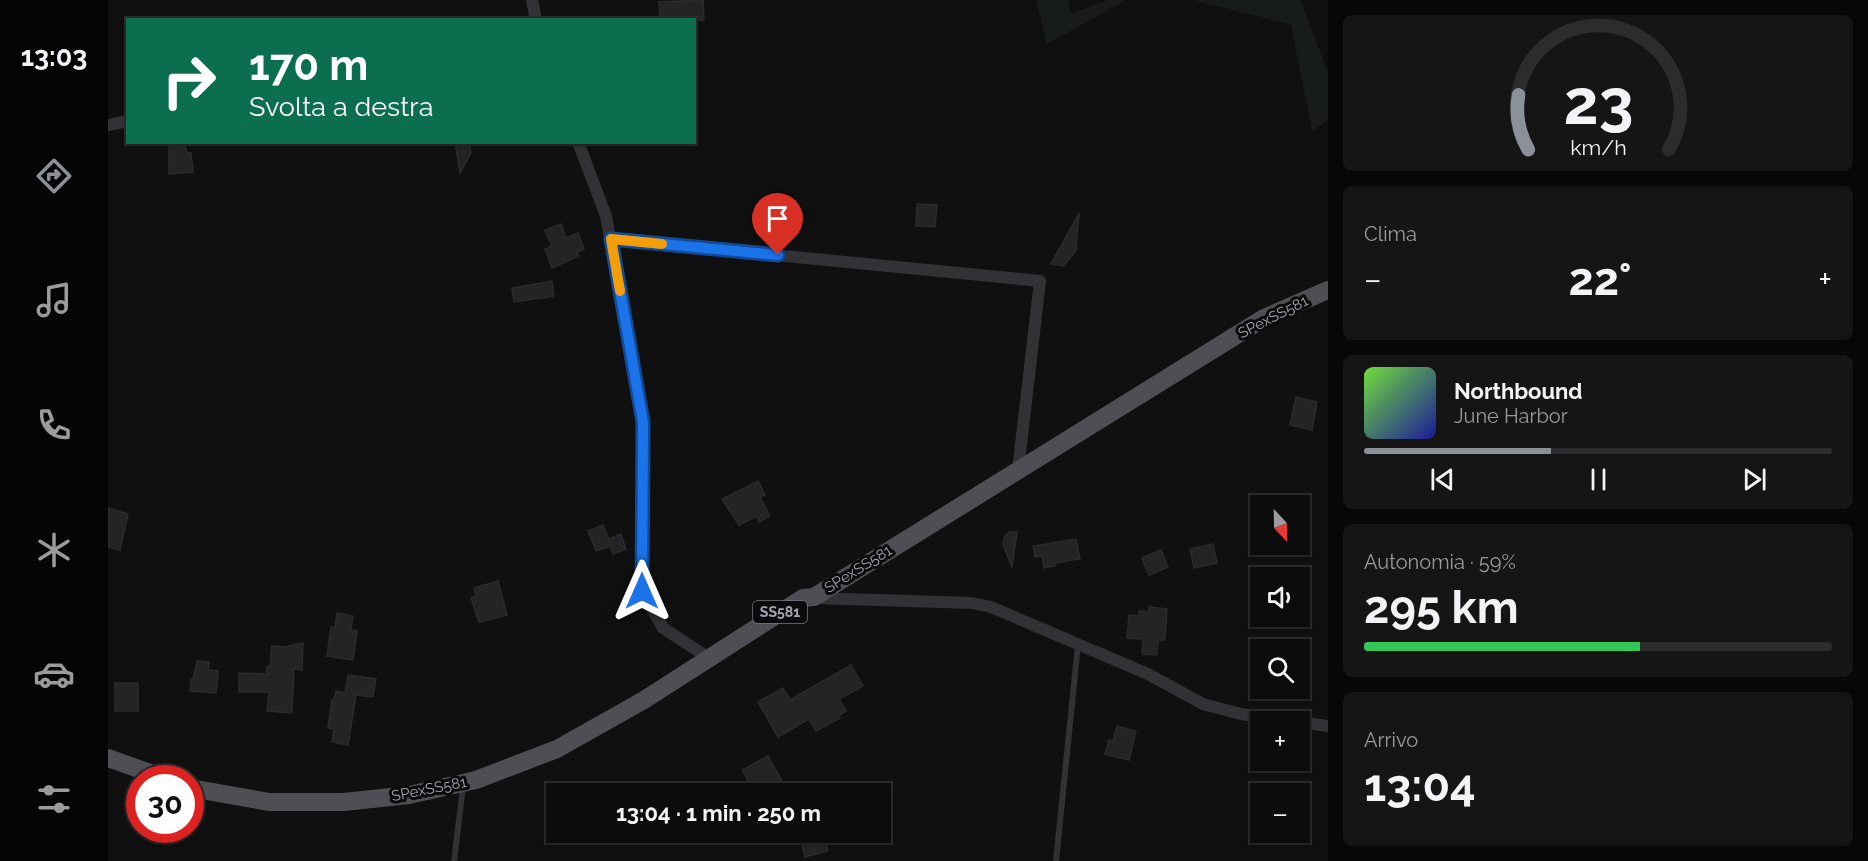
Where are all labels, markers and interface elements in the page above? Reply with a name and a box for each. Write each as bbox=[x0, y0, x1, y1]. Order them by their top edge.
text: 13:03 bbox=[21, 41, 87, 72]
text: 170 m bbox=[249, 41, 368, 90]
icon: right bbox=[150, 42, 228, 120]
text: 23 bbox=[1563, 65, 1633, 139]
text: Svolta a destra bbox=[249, 91, 433, 122]
text: km/h bbox=[1570, 135, 1626, 160]
icon: directions bbox=[33, 155, 75, 197]
pin bbox=[752, 193, 803, 255]
icon: arrive bbox=[761, 202, 794, 235]
text: Clima bbox=[1364, 222, 1417, 246]
text: 22° bbox=[1568, 253, 1632, 306]
text: − bbox=[1364, 260, 1382, 299]
text: + bbox=[1818, 260, 1832, 299]
icon: music bbox=[33, 279, 75, 321]
street label: SPexSS581 bbox=[1235, 291, 1311, 342]
text: Northbound bbox=[1454, 378, 1583, 404]
icon: phone bbox=[33, 404, 75, 446]
text: June Harbor bbox=[1454, 404, 1568, 428]
icon: previous bbox=[1426, 463, 1459, 496]
icon: pause bbox=[1582, 463, 1615, 496]
icon: next bbox=[1738, 463, 1771, 496]
north arrow bbox=[1250, 495, 1310, 555]
map controls bbox=[1250, 495, 1310, 843]
icon: climate bbox=[33, 529, 75, 571]
street label: SPexSS581 bbox=[821, 541, 896, 597]
text: Autonomia · 59% bbox=[1364, 550, 1516, 574]
position arrow bbox=[610, 559, 674, 623]
button: sound bbox=[1250, 567, 1310, 627]
text: 295 km bbox=[1364, 581, 1519, 634]
road number: SS581 bbox=[753, 601, 807, 623]
button: search bbox=[1250, 639, 1310, 699]
icon: car bbox=[33, 653, 75, 695]
button: + bbox=[1250, 711, 1310, 771]
text: Arrivo bbox=[1364, 728, 1418, 752]
text: 13:04 bbox=[1364, 759, 1476, 812]
speed limit sign: 30 bbox=[126, 765, 204, 843]
street label: SPexSS581 bbox=[390, 773, 469, 805]
icon: filters bbox=[33, 778, 75, 820]
button: − bbox=[1250, 783, 1310, 843]
text: 13:04 · 1 min · 250 m bbox=[616, 800, 821, 826]

